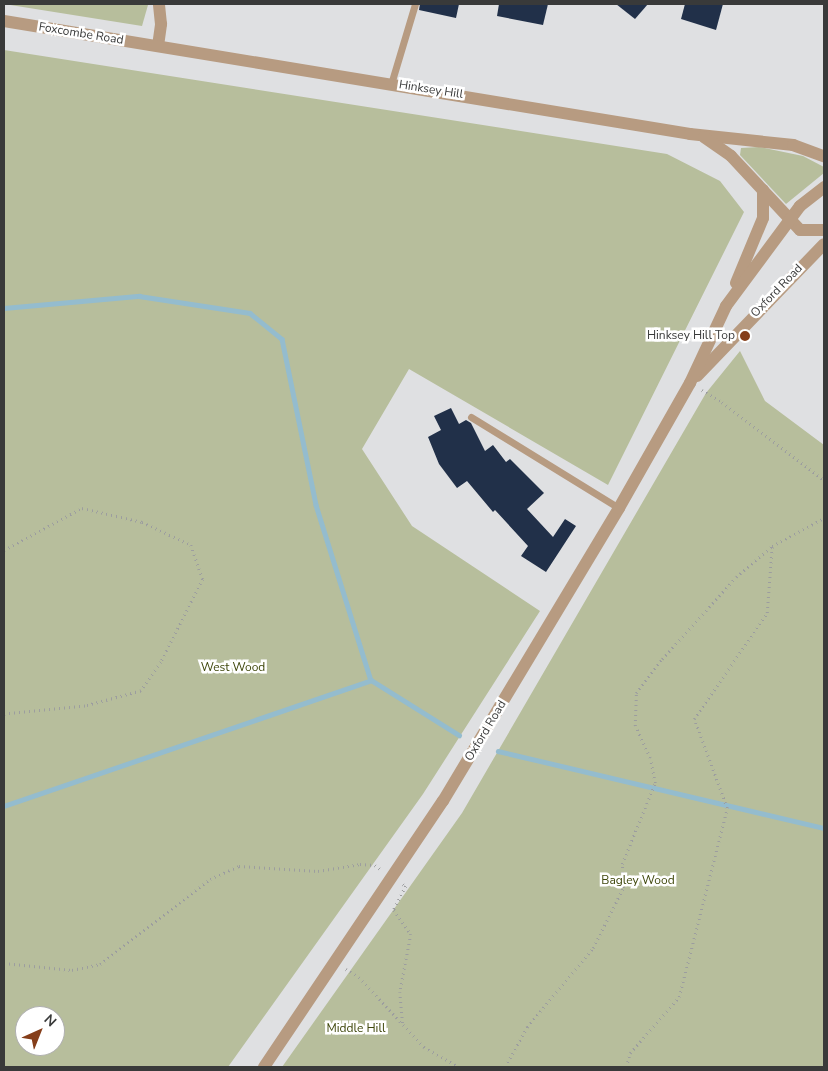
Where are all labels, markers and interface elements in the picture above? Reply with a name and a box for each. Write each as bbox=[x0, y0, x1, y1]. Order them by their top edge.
street label: Foxcombe Road bbox=[37, 20, 125, 48]
street label: Hinksey Hill bbox=[398, 78, 464, 102]
street label: Oxford Road bbox=[748, 261, 806, 321]
place label: Hinksey Hill Top bbox=[647, 329, 735, 343]
marker: Hinksey Hill Top bbox=[739, 330, 751, 342]
park label: West Wood bbox=[201, 661, 265, 675]
street label: Oxford Road bbox=[462, 698, 510, 764]
park label: Bagley Wood bbox=[601, 874, 675, 888]
north arrow bbox=[15, 1006, 65, 1056]
text: N bbox=[40, 1010, 60, 1031]
park label: Middle Hill bbox=[326, 1022, 386, 1036]

